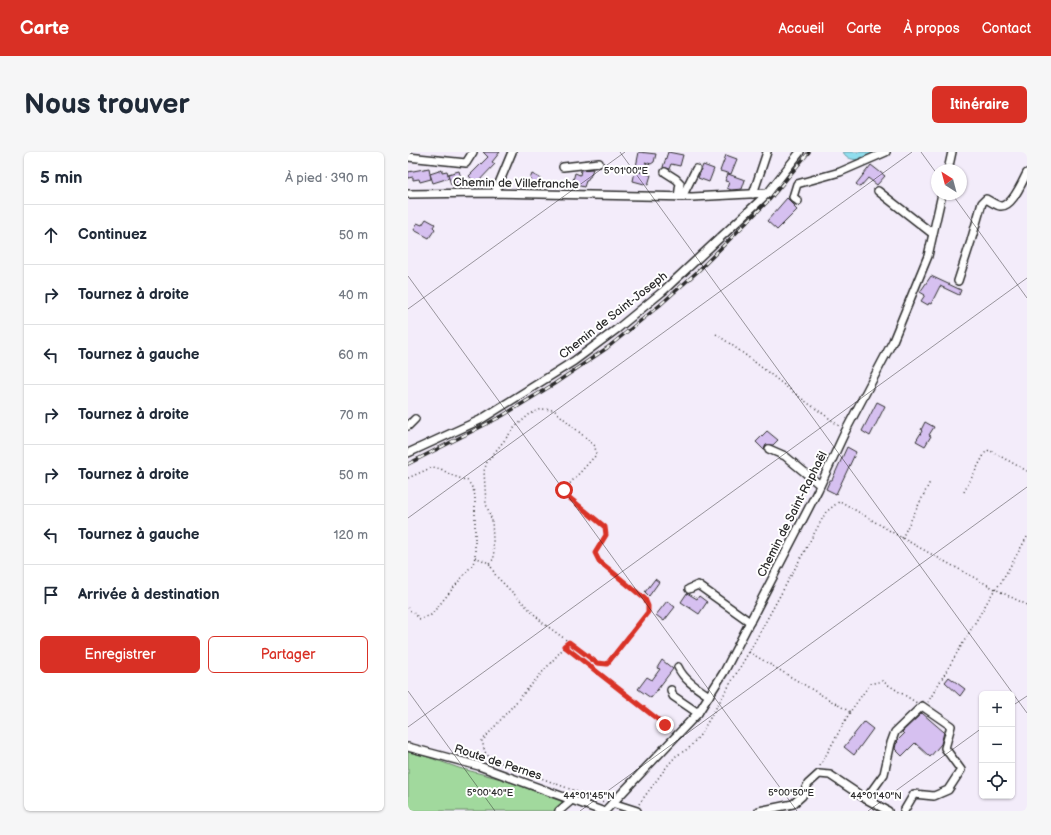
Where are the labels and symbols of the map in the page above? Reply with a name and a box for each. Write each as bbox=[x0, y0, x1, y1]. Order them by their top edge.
north arrow bbox=[931, 164, 967, 200]
text: 5°01'00"E bbox=[604, 165, 649, 177]
street label: Chemin de Villefranche bbox=[453, 175, 579, 192]
street label: Chemin de Saint-Joseph bbox=[556, 268, 671, 362]
street label: Chemin de Saint-Raphaël bbox=[754, 449, 831, 580]
route start bbox=[555, 481, 573, 499]
route end bbox=[656, 716, 674, 734]
street label: Route de Pernes bbox=[452, 741, 544, 784]
text: 5°00'40"E bbox=[467, 787, 514, 799]
text: 5°00'50"E bbox=[768, 787, 814, 799]
text: 44°01'45"N bbox=[563, 790, 615, 802]
text: 44°01'40"N bbox=[850, 790, 902, 802]

